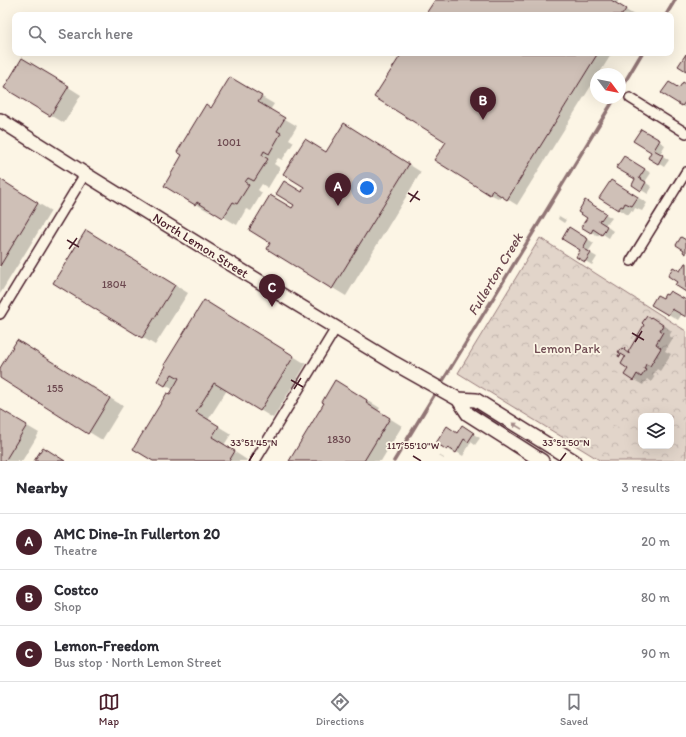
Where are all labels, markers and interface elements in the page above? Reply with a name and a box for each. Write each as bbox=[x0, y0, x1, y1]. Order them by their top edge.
search box bbox=[12, 12, 674, 56]
icon: search bbox=[26, 23, 48, 45]
text: Search here bbox=[58, 25, 133, 43]
north arrow bbox=[590, 68, 626, 104]
pin: B bbox=[470, 87, 496, 120]
house number: 1001 bbox=[217, 136, 241, 149]
pin: A bbox=[325, 173, 351, 206]
your location bbox=[357, 178, 377, 198]
street label: North Lemon Street bbox=[150, 210, 251, 281]
water label: Fullerton Creek bbox=[464, 229, 527, 319]
pin: C bbox=[259, 274, 285, 307]
house number: 1804 bbox=[102, 278, 127, 291]
park label: Lemon Park bbox=[534, 341, 600, 356]
house number: 155 bbox=[47, 382, 64, 395]
map controls bbox=[638, 413, 674, 449]
button: layers bbox=[638, 413, 674, 449]
one-way arrow bbox=[511, 422, 523, 429]
house number: 1830 bbox=[327, 433, 351, 446]
text: 33°51'45"N bbox=[230, 436, 278, 449]
text: 33°51'50"N bbox=[542, 436, 590, 449]
text: 117°55'10"W bbox=[387, 439, 440, 452]
text: Nearby bbox=[16, 477, 68, 497]
text: 3 results bbox=[621, 480, 670, 495]
text: AMC Dine-In Fullerton 20 bbox=[54, 525, 220, 543]
text: A bbox=[25, 534, 33, 549]
text: 20 m bbox=[641, 534, 670, 549]
text: Theatre bbox=[54, 543, 97, 558]
text: Costco bbox=[54, 581, 98, 599]
text: B bbox=[25, 590, 33, 605]
text: 80 m bbox=[641, 590, 670, 605]
text: Shop bbox=[54, 599, 81, 614]
text: Lemon-Freedom bbox=[54, 637, 159, 655]
text: C bbox=[25, 646, 33, 661]
text: 90 m bbox=[641, 646, 670, 661]
text: Bus stop · North Lemon Street bbox=[54, 655, 221, 670]
tab: Map bbox=[98, 691, 120, 728]
tab: Directions bbox=[316, 691, 364, 728]
tab: Saved bbox=[560, 691, 588, 728]

